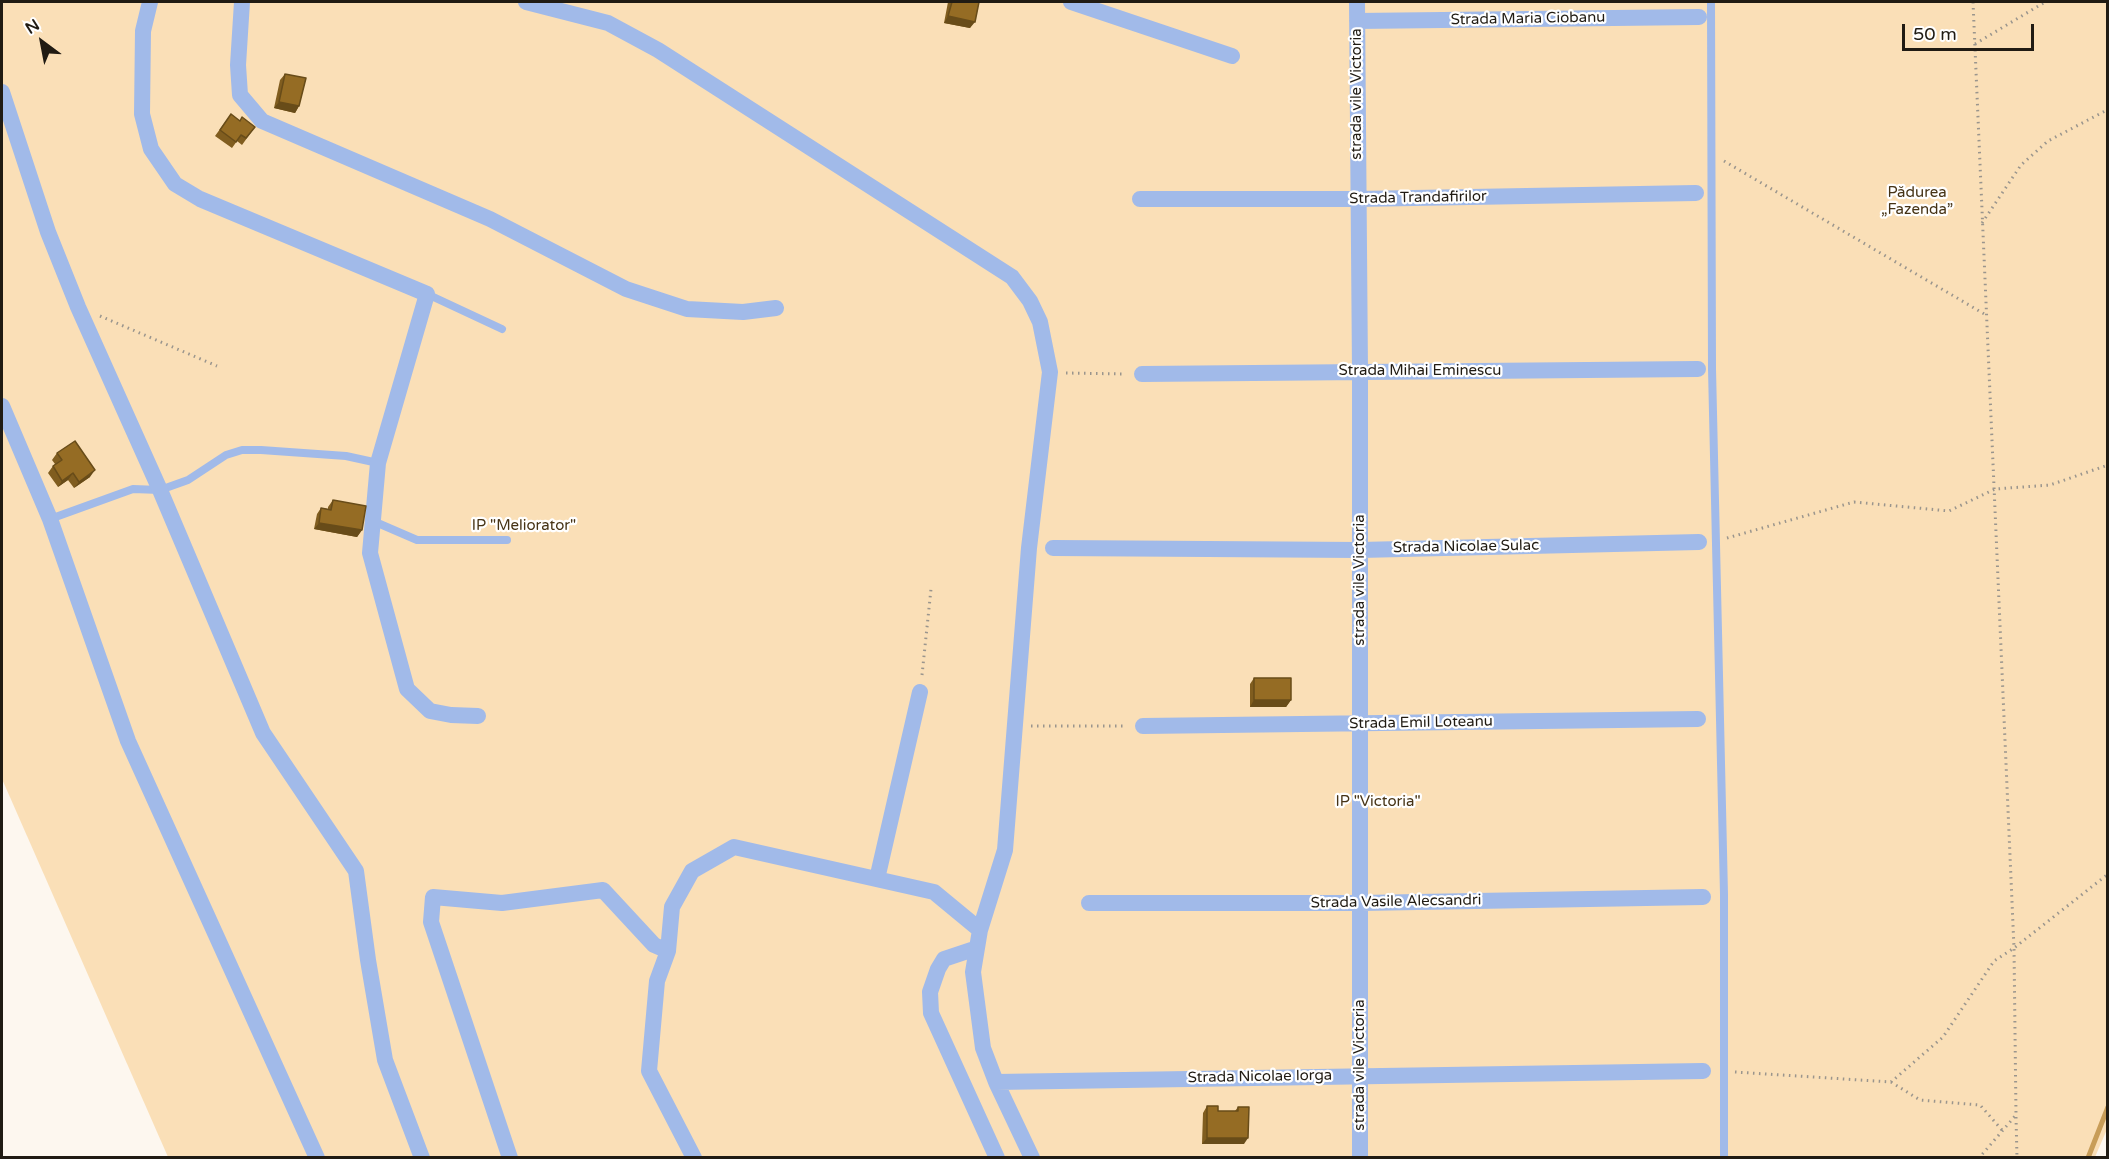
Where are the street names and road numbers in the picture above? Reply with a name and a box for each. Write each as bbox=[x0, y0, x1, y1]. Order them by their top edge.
street label: Strada Maria Ciobanu bbox=[1450, 9, 1606, 29]
street label: strada vile Victoria bbox=[1348, 28, 1366, 160]
street label: Strada Trandafirilor bbox=[1349, 188, 1487, 208]
street label: Strada Mihai Eminescu bbox=[1339, 362, 1501, 380]
street label: strada vile Victoria bbox=[1351, 514, 1369, 646]
street label: Strada Nicolae Sulac bbox=[1393, 537, 1539, 557]
street label: Strada Emil Loteanu bbox=[1349, 713, 1493, 733]
street label: Strada Vasile Alecsandri bbox=[1310, 892, 1482, 912]
street label: strada vile Victoria bbox=[1351, 999, 1369, 1131]
street label: Strada Nicolae Iorga bbox=[1188, 1067, 1332, 1087]

